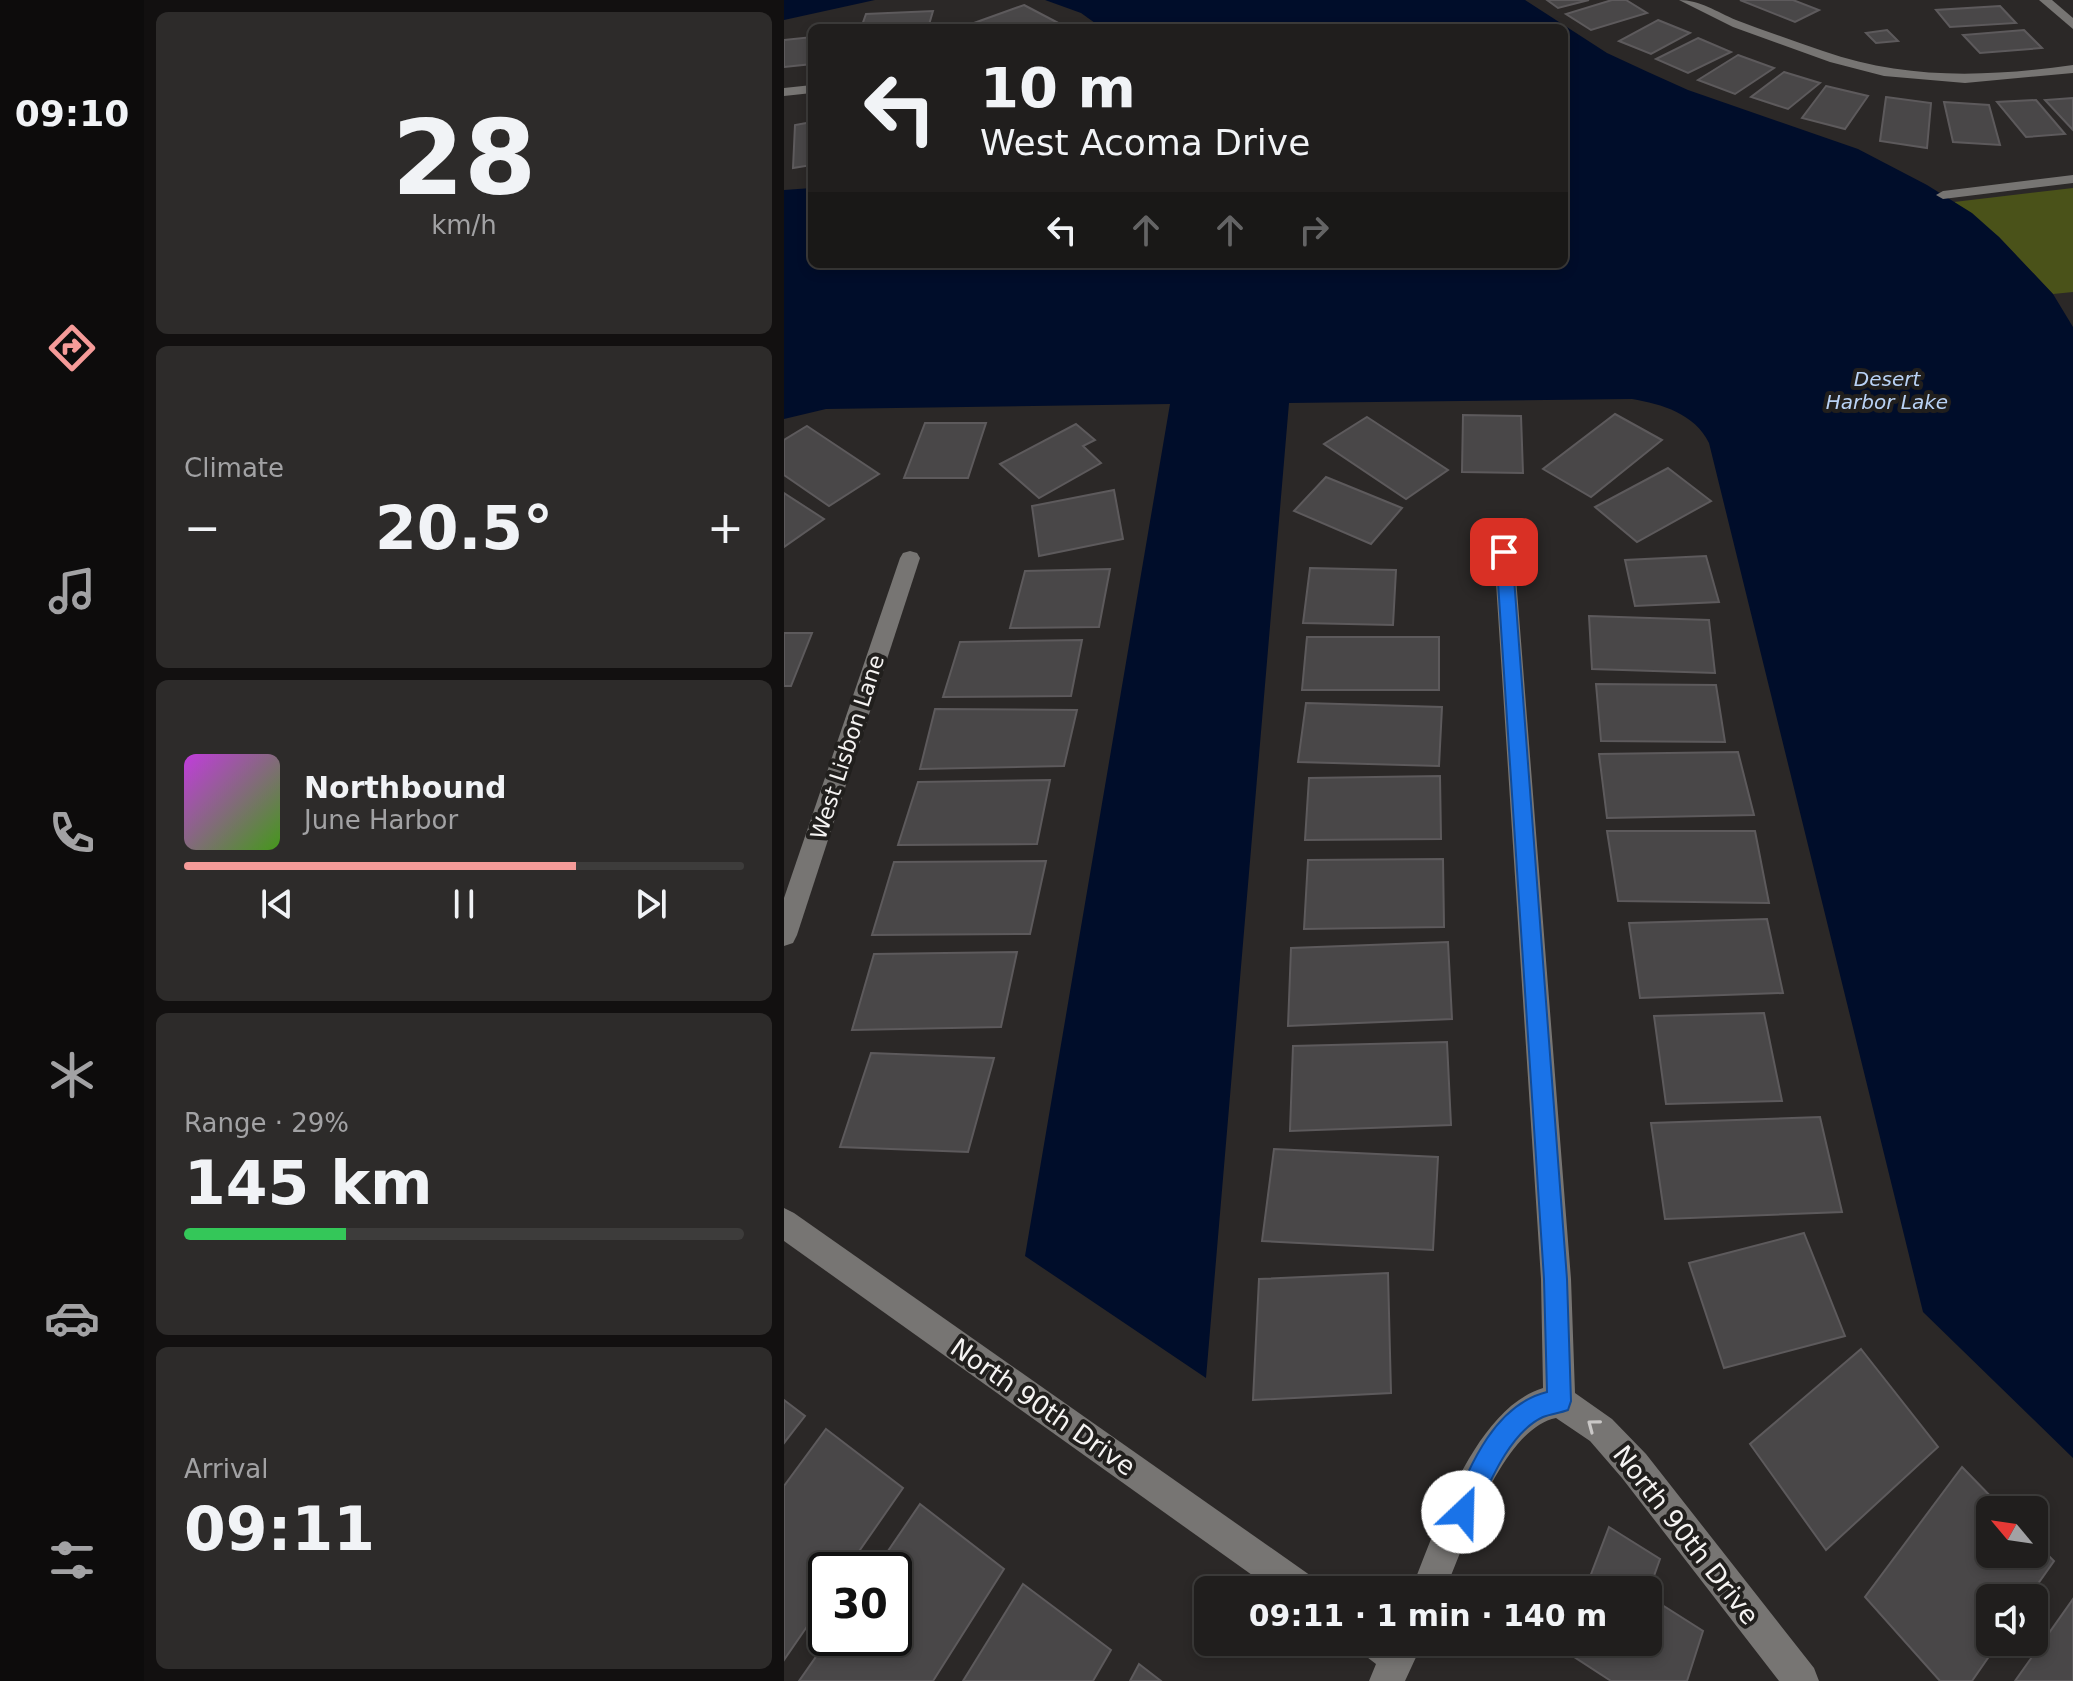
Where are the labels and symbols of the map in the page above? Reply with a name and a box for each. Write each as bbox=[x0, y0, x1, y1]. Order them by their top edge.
water label: Desert Harbor Lake bbox=[1826, 367, 1948, 414]
pin bbox=[1470, 518, 1538, 586]
street label: West Lisbon Lane bbox=[806, 652, 889, 843]
street label: North 90th Drive bbox=[945, 1332, 1141, 1482]
one-way arrow bbox=[1588, 1421, 1602, 1435]
street label: North 90th Drive bbox=[1607, 1440, 1765, 1630]
position arrow bbox=[1421, 1470, 1505, 1554]
north arrow bbox=[1976, 1496, 2048, 1568]
speed limit sign: 30 bbox=[808, 1552, 912, 1656]

